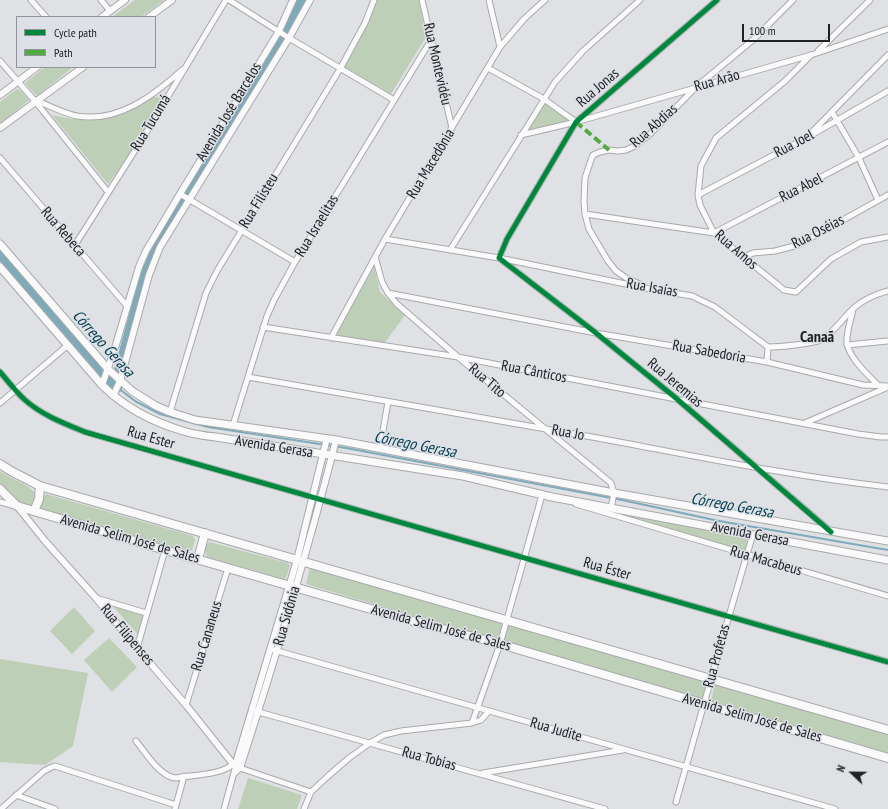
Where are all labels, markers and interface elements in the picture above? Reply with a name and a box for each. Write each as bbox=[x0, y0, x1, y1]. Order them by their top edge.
legend bbox=[16, 16, 156, 68]
scale bar bbox=[744, 16, 832, 42]
street label: Rua Montevidéu bbox=[419, 21, 455, 107]
text: 100 m bbox=[749, 23, 776, 38]
text: Cycle path bbox=[54, 25, 97, 40]
text: Path bbox=[54, 45, 72, 60]
street label: Avenida José Barcelos bbox=[192, 59, 266, 165]
street label: Rua Jonas bbox=[573, 65, 623, 111]
street label: Rua Arão bbox=[692, 66, 742, 96]
street label: Rua Tucumá bbox=[127, 92, 175, 154]
street label: Rua Abdias bbox=[627, 100, 681, 152]
street label: Rua Macedônia bbox=[403, 126, 459, 202]
street label: Rua Joel bbox=[771, 126, 817, 162]
street label: Rua Abel bbox=[776, 169, 826, 207]
street label: Rua Filisteu bbox=[236, 170, 282, 232]
street label: Rua Israelitas bbox=[291, 191, 343, 261]
street label: Rua Rebeca bbox=[37, 204, 89, 260]
street label: Rua Oséias bbox=[789, 211, 847, 253]
street label: Rua Amos bbox=[711, 226, 761, 274]
street label: Rua Isaías bbox=[625, 275, 679, 301]
water label: Córrego Gerasa bbox=[68, 307, 138, 381]
district label: Canaã bbox=[800, 327, 834, 347]
street label: Rua Sabedoria bbox=[671, 337, 747, 367]
street label: Rua Jeremias bbox=[644, 355, 706, 411]
street label: Rua Cânticos bbox=[500, 357, 568, 387]
street label: Rua Tito bbox=[465, 360, 509, 402]
street label: Rua Jo bbox=[550, 421, 586, 445]
street label: Rua Ester bbox=[125, 423, 177, 453]
water label: Córrego Gerasa bbox=[372, 428, 458, 462]
street label: Avenida Gerasa bbox=[234, 432, 314, 462]
water label: Córrego Gerasa bbox=[689, 489, 775, 523]
street label: Avenida Selim José de Sales bbox=[58, 510, 202, 568]
street label: Avenida Gerasa bbox=[710, 518, 790, 550]
street label: Rua Macabeus bbox=[728, 542, 804, 580]
street label: Rua Éster bbox=[581, 554, 633, 584]
street label: Rua Sidônia bbox=[270, 584, 304, 648]
street label: Rua Cananeus bbox=[188, 599, 226, 673]
street label: Rua Filipenses bbox=[96, 601, 158, 669]
street label: Avenida Selim José de Sales bbox=[369, 601, 513, 655]
street label: Rua Profetas bbox=[700, 622, 734, 690]
street label: Avenida Selim José de Sales bbox=[680, 689, 824, 747]
street label: Rua Judite bbox=[528, 714, 584, 746]
street label: Rua Tobias bbox=[400, 743, 458, 775]
north arrow bbox=[832, 753, 872, 793]
text: N bbox=[833, 763, 848, 774]

